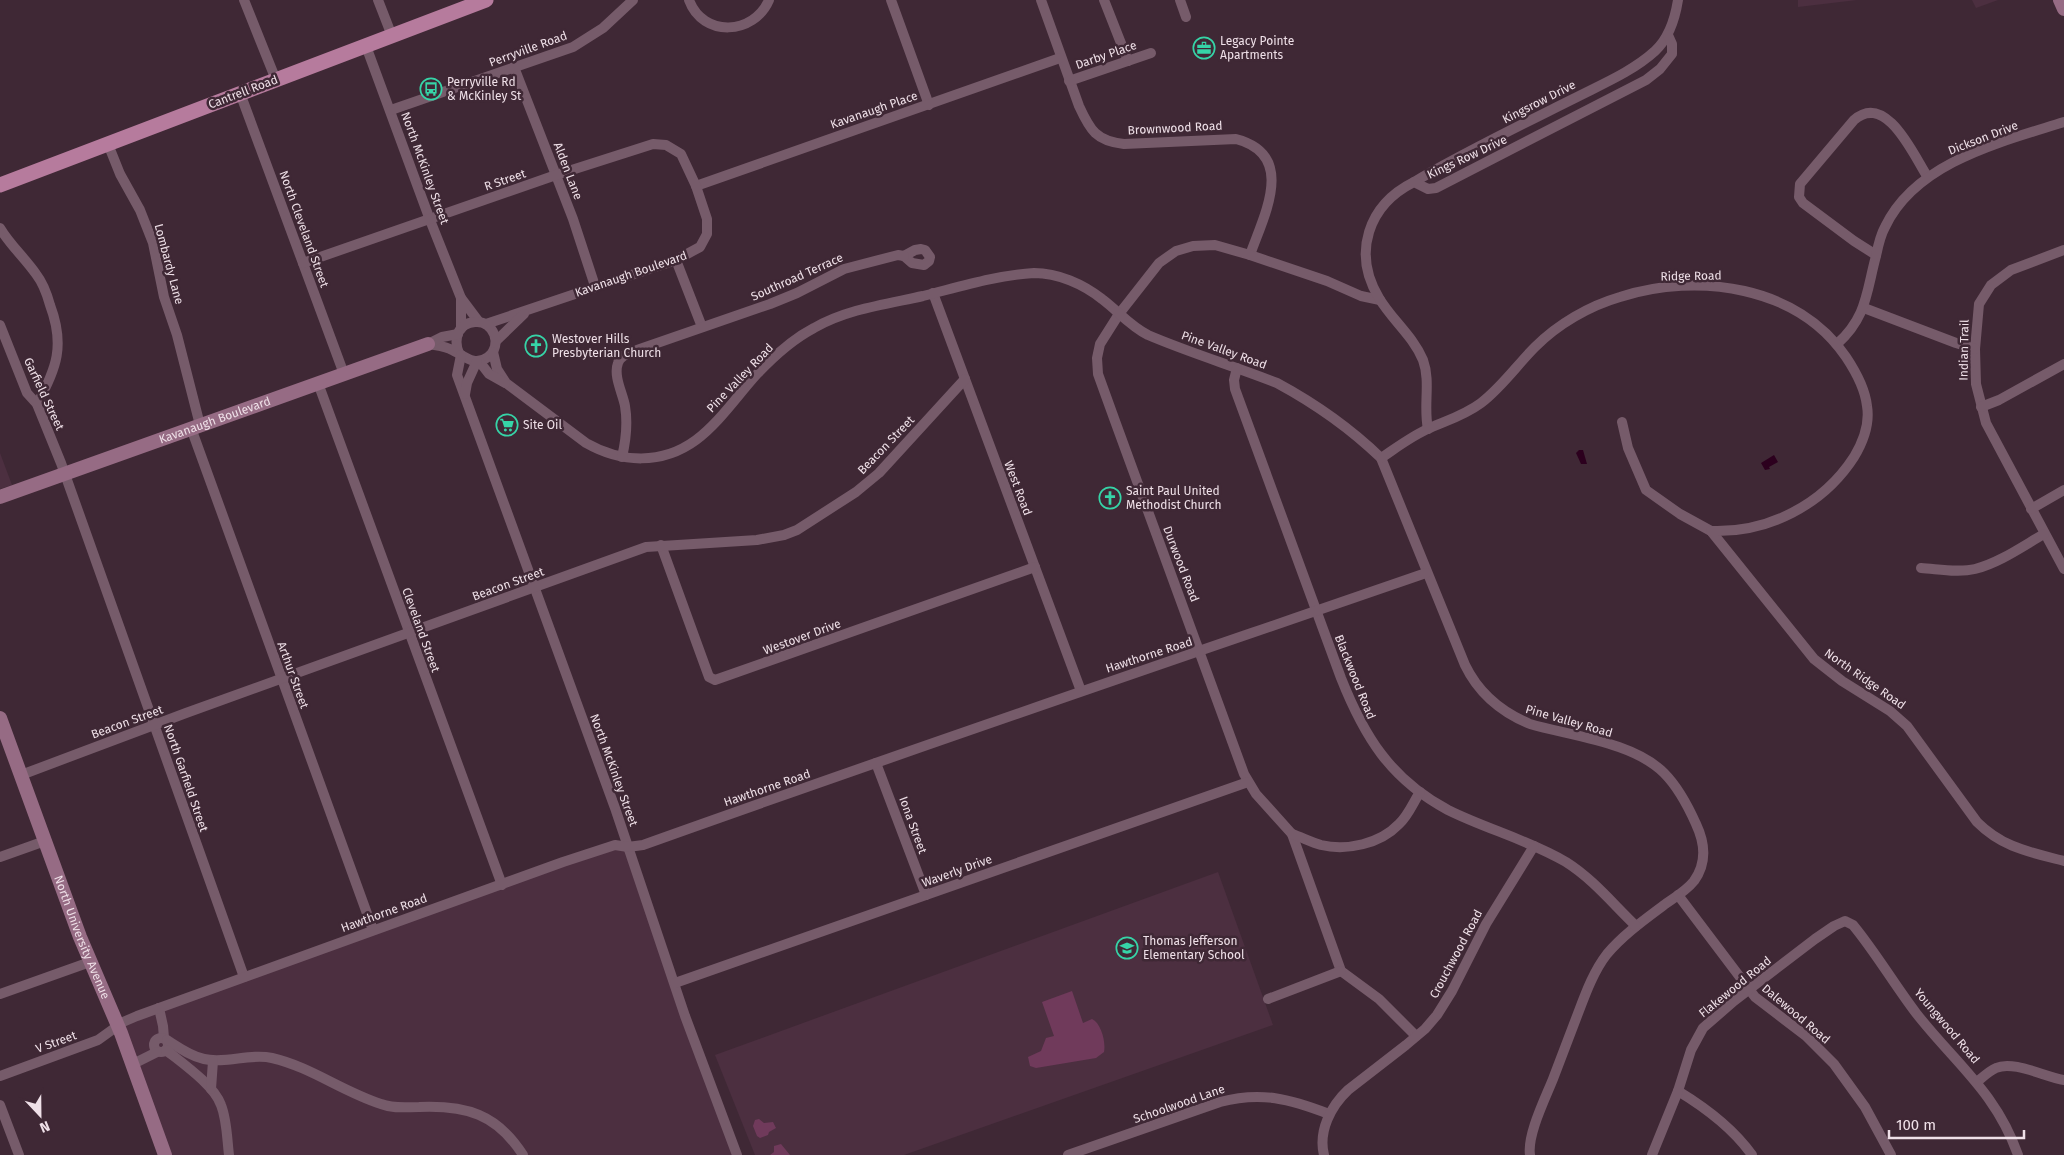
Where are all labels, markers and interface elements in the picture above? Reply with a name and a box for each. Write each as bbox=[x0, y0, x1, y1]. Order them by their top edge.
street label: Perryville Road bbox=[487, 28, 569, 70]
place label: Legacy Pointe Apartments bbox=[1220, 34, 1294, 62]
office icon: Legacy Pointe Apartments bbox=[1192, 36, 1216, 60]
street label: Darby Place bbox=[1074, 38, 1138, 72]
street label: Cantrell Road bbox=[206, 72, 280, 112]
place label: Perryville Rd & McKinley St bbox=[447, 75, 522, 103]
bus stop icon: Perryville Rd & McKinley St bbox=[419, 77, 443, 101]
street label: Kingsrow Drive bbox=[1500, 78, 1578, 126]
street label: Kavanaugh Place bbox=[828, 88, 920, 132]
street label: North McKinley Street bbox=[398, 110, 452, 227]
street label: Dickson Drive bbox=[1946, 118, 2020, 158]
street label: Brownwood Road bbox=[1127, 119, 1223, 137]
street label: Kings Row Drive bbox=[1425, 132, 1509, 182]
street label: Alden Lane bbox=[551, 140, 585, 202]
street label: R Street bbox=[482, 166, 528, 194]
street label: North Cleveland Street bbox=[276, 169, 332, 290]
street label: Lombardy Lane bbox=[151, 222, 187, 306]
street label: Kavanaugh Boulevard bbox=[573, 248, 689, 300]
street label: Southroad Terrace bbox=[749, 250, 845, 304]
street label: Ridge Road bbox=[1660, 268, 1722, 284]
street label: Indian Trail bbox=[1956, 319, 1972, 381]
street label: Pine Valley Road bbox=[1179, 328, 1269, 372]
place label: Westover Hills Presbyterian Church bbox=[552, 332, 661, 360]
church icon: Westover Hills Presbyterian Church bbox=[524, 334, 548, 358]
street label: Pine Valley Road bbox=[704, 341, 776, 415]
street label: Garfield Street bbox=[21, 355, 67, 433]
street label: Kavanaugh Boulevard bbox=[157, 394, 272, 447]
supermarket icon: Site Oil bbox=[495, 413, 519, 437]
street label: Beacon Street bbox=[855, 413, 918, 477]
place label: Site Oil bbox=[523, 418, 562, 432]
street label: West Road bbox=[1001, 459, 1035, 517]
place label: Saint Paul United Methodist Church bbox=[1126, 484, 1222, 512]
church icon: Saint Paul United Methodist Church bbox=[1098, 486, 1122, 510]
street label: Durwood Road bbox=[1160, 524, 1202, 604]
street label: Beacon Street bbox=[470, 564, 546, 603]
street label: Cleveland Street bbox=[399, 586, 443, 675]
street label: Westover Drive bbox=[761, 617, 843, 657]
street label: Blackwood Road bbox=[1332, 633, 1378, 721]
street label: Hawthorne Road bbox=[1104, 634, 1194, 676]
street label: Arthur Street bbox=[274, 640, 312, 711]
street label: North Ridge Road bbox=[1822, 646, 1908, 712]
street label: Beacon Street bbox=[89, 702, 165, 741]
street label: Pine Valley Road bbox=[1524, 702, 1614, 740]
street label: North McKinley Street bbox=[587, 712, 641, 829]
street label: North Garfield Street bbox=[161, 722, 211, 834]
street label: Hawthorne Road bbox=[722, 767, 812, 809]
street label: Iona Street bbox=[896, 794, 930, 856]
street label: Waverly Drive bbox=[920, 852, 994, 890]
street label: North University Avenue bbox=[51, 873, 113, 1001]
street label: Hawthorne Road bbox=[339, 891, 429, 935]
street label: Crouchwood Road bbox=[1427, 907, 1485, 1001]
place label: Thomas Jefferson Elementary School bbox=[1143, 934, 1245, 962]
school or university icon: Thomas Jefferson Elementary School bbox=[1115, 936, 1139, 960]
street label: Flakewood Road bbox=[1696, 954, 1774, 1020]
street label: Dalewood Road bbox=[1759, 981, 1833, 1047]
street label: Youngwood Road bbox=[1911, 986, 1983, 1066]
street label: V Street bbox=[34, 1028, 79, 1056]
street label: Schoolwood Lane bbox=[1131, 1082, 1227, 1126]
north arrow bbox=[15, 1090, 65, 1140]
scale bar bbox=[1889, 1108, 2024, 1140]
text: 100 m bbox=[1896, 1116, 1936, 1134]
text: N bbox=[37, 1117, 52, 1136]

